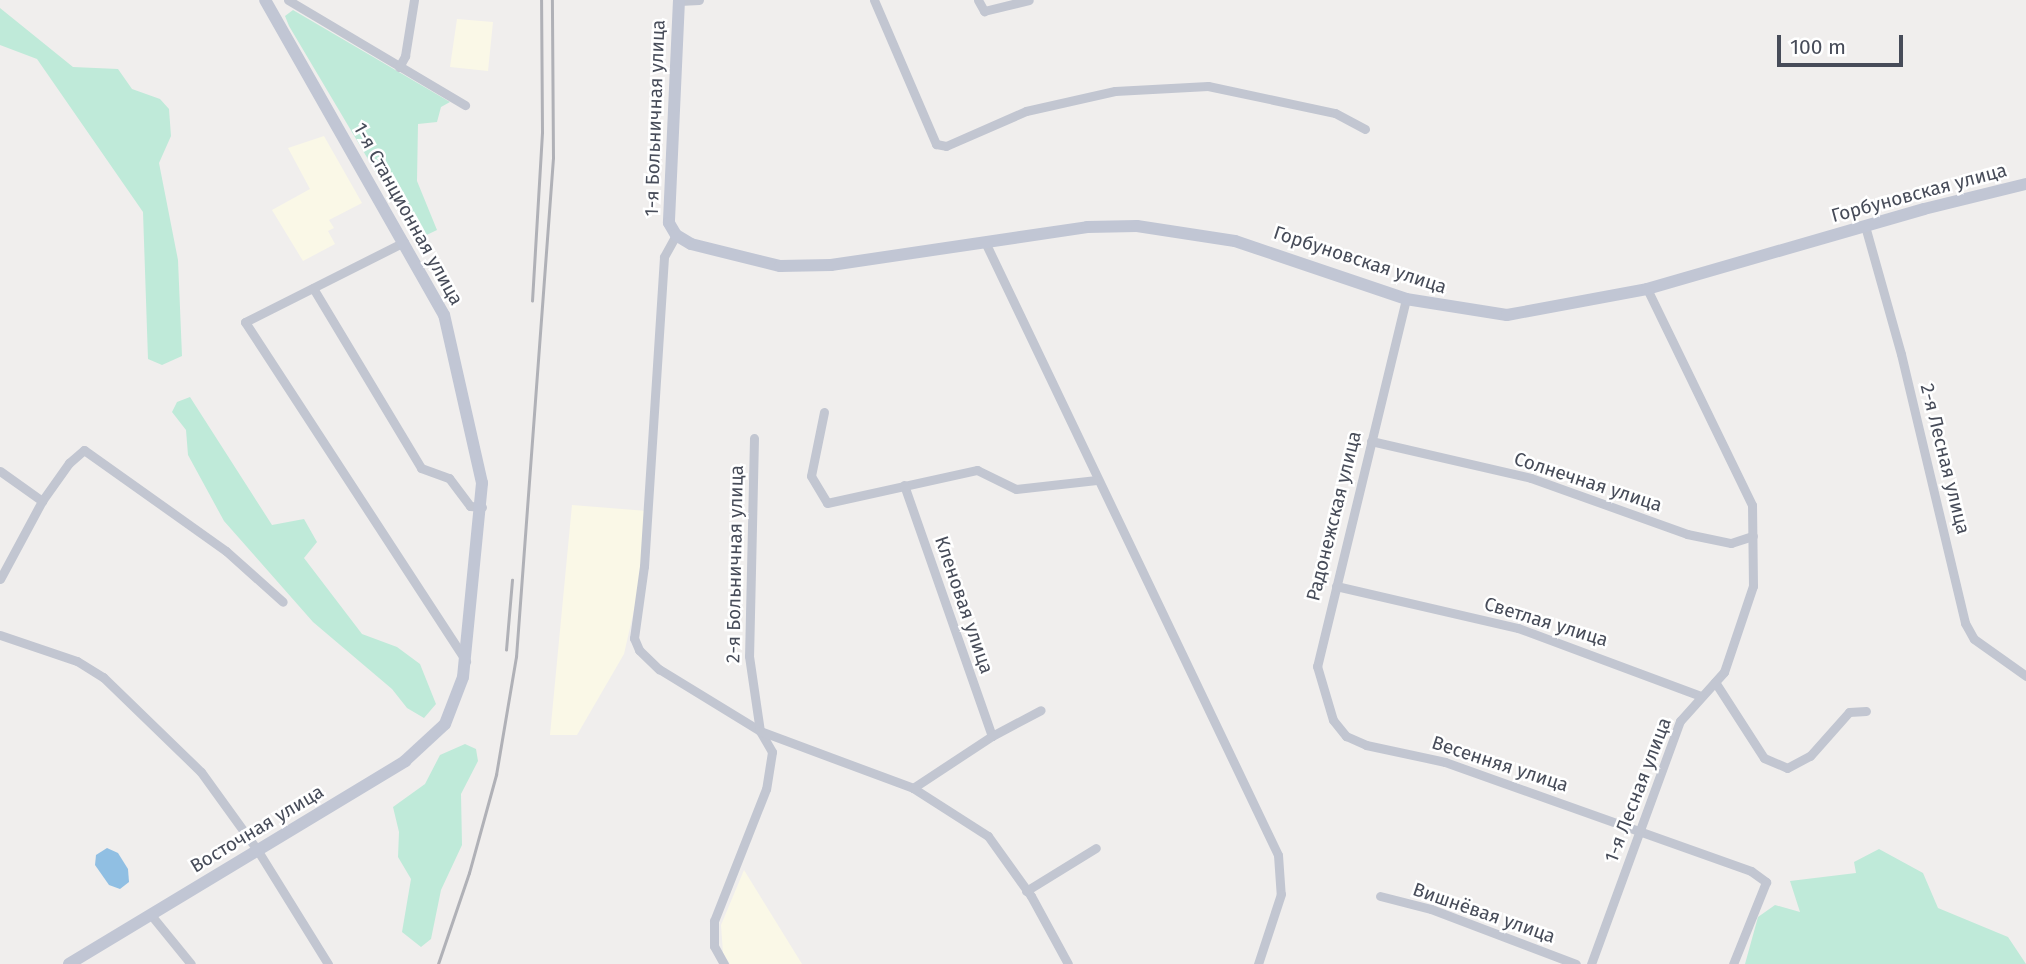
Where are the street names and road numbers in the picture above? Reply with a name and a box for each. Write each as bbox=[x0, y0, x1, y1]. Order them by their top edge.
street label: 1-я Больничная улица bbox=[640, 19, 670, 217]
street label: 1-я Станционная улица bbox=[348, 119, 468, 309]
street label: Горбуновская улица bbox=[1829, 159, 2009, 227]
street label: Горбуновская улица bbox=[1270, 221, 1450, 299]
street label: 2-я Лесная улица bbox=[1915, 381, 1975, 537]
street label: Радонежская улица bbox=[1302, 429, 1366, 603]
street label: Солнечная улица bbox=[1511, 447, 1665, 517]
street label: 2-я Больничная улица bbox=[722, 465, 748, 663]
street label: Кленовая улица bbox=[930, 533, 998, 677]
street label: Светлая улица bbox=[1481, 592, 1611, 652]
street label: 1-я Лесная улица bbox=[1600, 714, 1676, 866]
street label: Весенняя улица bbox=[1429, 731, 1571, 797]
street label: Восточная улица bbox=[186, 780, 328, 878]
street label: Вишнёвая улица bbox=[1410, 878, 1558, 948]

